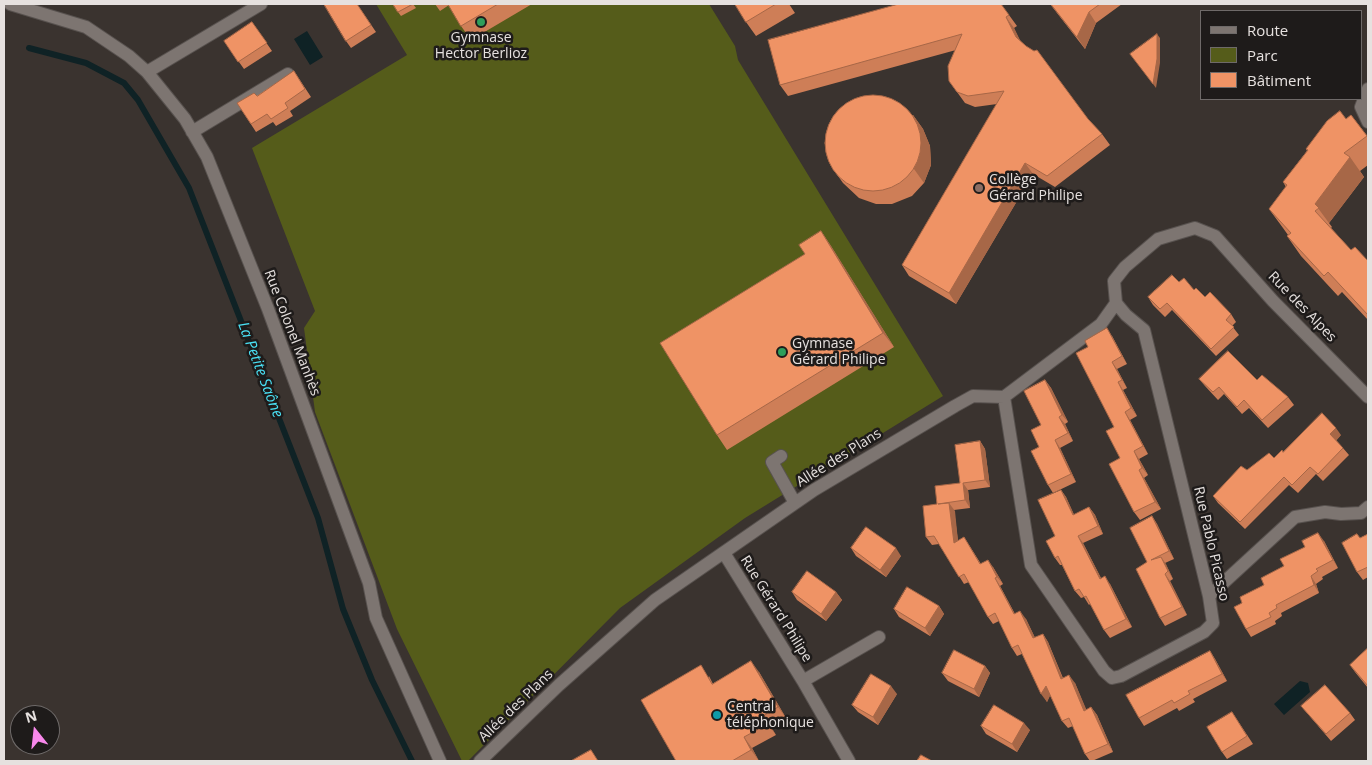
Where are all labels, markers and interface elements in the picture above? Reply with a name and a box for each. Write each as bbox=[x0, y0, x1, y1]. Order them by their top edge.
legend bbox=[1200, 10, 1362, 100]
marker: Gymnase Hector Berlioz bbox=[475, 16, 487, 28]
text: Route bbox=[1247, 20, 1288, 40]
place label: Gymnase Hector Berlioz bbox=[435, 30, 527, 62]
text: Parc bbox=[1247, 45, 1278, 65]
text: Bâtiment bbox=[1247, 70, 1311, 90]
place label: Collège Gérard Philipe bbox=[989, 172, 1083, 204]
marker: Collège Gérard Philipe bbox=[973, 182, 985, 194]
street label: Rue Colonel Manhès bbox=[260, 268, 324, 398]
street label: Rue des Alpes bbox=[1264, 268, 1340, 346]
water label: La Petite Saône bbox=[233, 320, 287, 420]
place label: Gymnase Gérard Philipe bbox=[792, 336, 886, 368]
marker: Gymnase Gérard Philipe bbox=[776, 346, 788, 358]
street label: Allée des Plans bbox=[793, 425, 885, 491]
street label: Rue Pablo Picasso bbox=[1190, 485, 1232, 603]
street label: Rue Gérard Philipe bbox=[736, 553, 816, 665]
street label: Allée des Plans bbox=[475, 666, 557, 746]
place label: Central téléphonique bbox=[727, 699, 814, 732]
north arrow bbox=[10, 705, 60, 755]
text: N bbox=[23, 705, 39, 727]
marker: Central téléphonique bbox=[711, 709, 723, 721]

